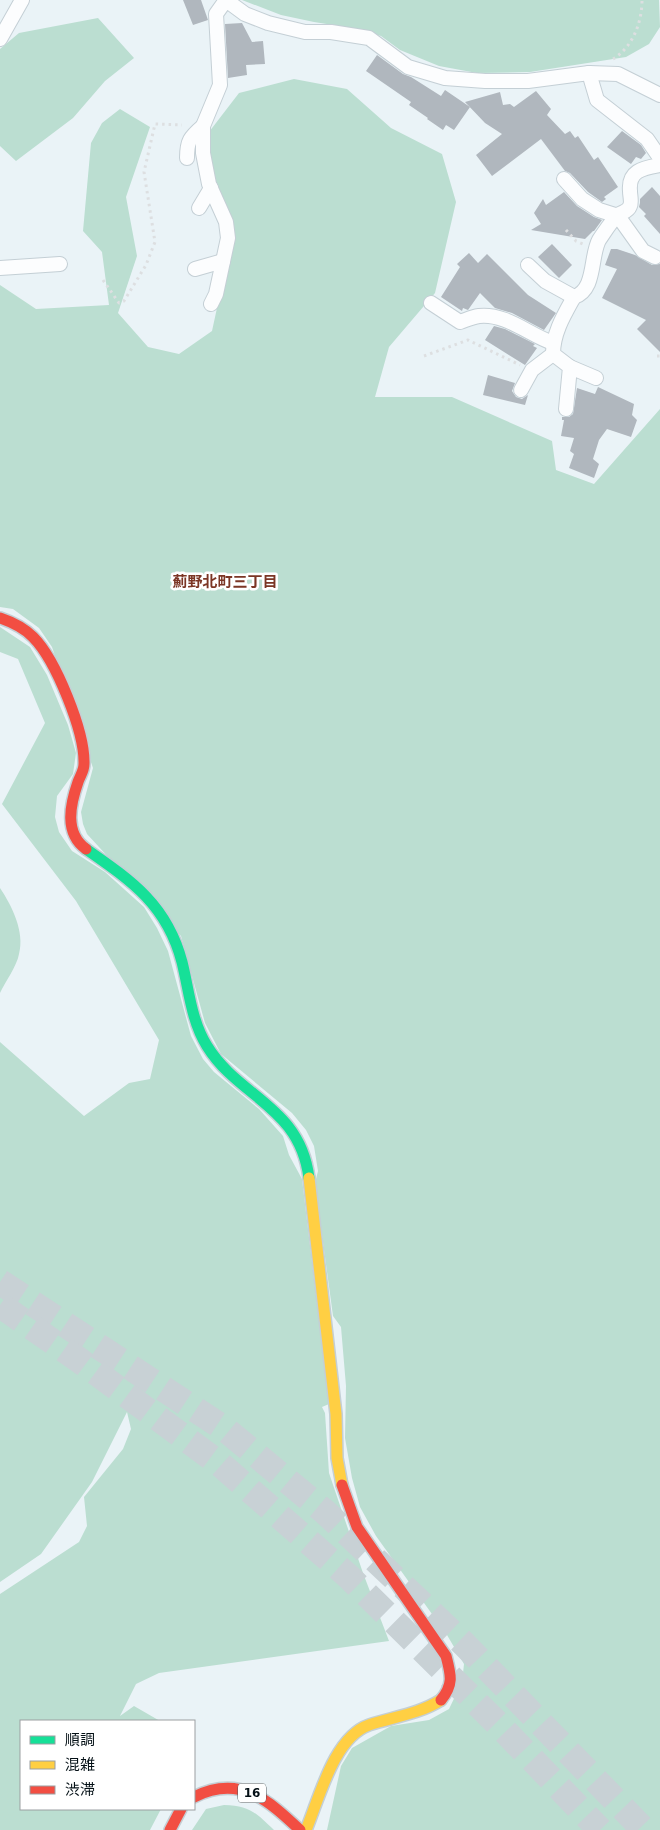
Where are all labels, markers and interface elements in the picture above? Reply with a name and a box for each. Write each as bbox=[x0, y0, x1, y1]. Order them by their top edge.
district label: 薊野北町三丁目 bbox=[172, 573, 278, 591]
legend bbox=[20, 1720, 195, 1810]
text: 順調 bbox=[65, 1731, 95, 1749]
text: 混雑 bbox=[65, 1756, 95, 1774]
text: 渋滞 bbox=[65, 1781, 95, 1799]
road number: 16 bbox=[238, 1784, 266, 1802]

